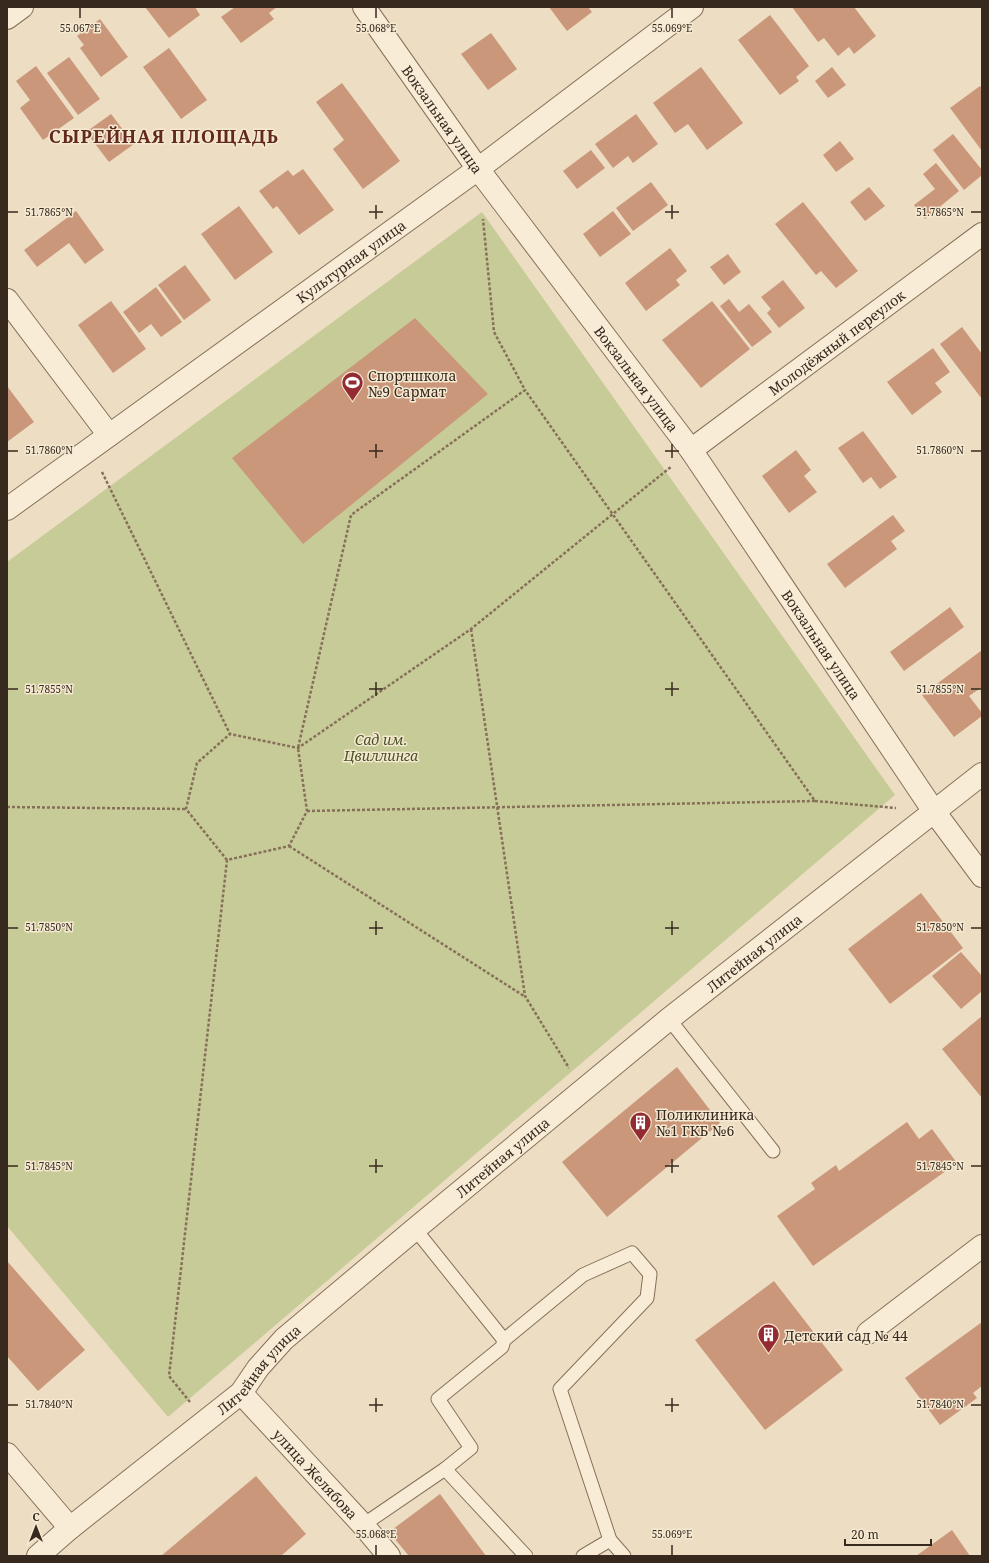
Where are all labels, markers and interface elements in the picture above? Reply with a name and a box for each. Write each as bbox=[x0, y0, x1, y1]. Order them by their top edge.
text: 55.067°E bbox=[60, 21, 100, 35]
text: 55.068°E bbox=[356, 21, 396, 35]
text: 55.069°E bbox=[652, 21, 692, 35]
street label: Вокзальная улица bbox=[398, 61, 488, 177]
district label: СЫРЕЙНАЯ ПЛОЩАДЬ bbox=[49, 124, 279, 148]
text: 51.7865°N bbox=[25, 205, 73, 219]
text: 51.7865°N bbox=[916, 205, 964, 219]
street label: Культурная улица bbox=[292, 215, 409, 307]
street label: Молодёжный переулок bbox=[764, 285, 909, 399]
street label: Вокзальная улица bbox=[590, 322, 683, 436]
place label: Спортшкола №9 Сармат bbox=[368, 366, 456, 401]
sports icon: Спортшкола №9 Сармат bbox=[339, 370, 365, 403]
text: 51.7860°N bbox=[25, 443, 73, 457]
text: 51.7860°N bbox=[916, 443, 964, 457]
street label: Вокзальная улица bbox=[778, 586, 865, 703]
text: 51.7855°N bbox=[25, 682, 73, 696]
text: 51.7855°N bbox=[916, 682, 964, 696]
park label: Сад им. Цвиллинга bbox=[343, 730, 418, 765]
street label: Литейная улица bbox=[702, 909, 806, 996]
text: 51.7850°N bbox=[25, 920, 73, 934]
text: 51.7850°N bbox=[916, 920, 964, 934]
place label: Поликлиника №1 ГКБ №6 bbox=[656, 1105, 755, 1140]
building icon: Поликлиника №1 ГКБ №6 bbox=[628, 1109, 654, 1142]
street label: Литейная улица bbox=[451, 1112, 553, 1201]
text: 51.7845°N bbox=[25, 1159, 73, 1173]
text: 51.7845°N bbox=[916, 1159, 964, 1173]
street label: Литейная улица bbox=[213, 1320, 304, 1418]
building icon: Детский сад № 44 bbox=[756, 1322, 782, 1355]
place label: Детский сад № 44 bbox=[784, 1326, 908, 1345]
text: 51.7840°N bbox=[25, 1397, 73, 1411]
text: 51.7840°N bbox=[916, 1397, 964, 1411]
street label: улица Желябова bbox=[269, 1424, 362, 1523]
north arrow bbox=[16, 1507, 56, 1547]
text: С bbox=[32, 1509, 40, 1524]
scale bar bbox=[845, 1521, 931, 1547]
text: 20 m bbox=[851, 1526, 879, 1543]
text: 55.068°E bbox=[356, 1527, 396, 1541]
text: 55.069°E bbox=[652, 1527, 692, 1541]

